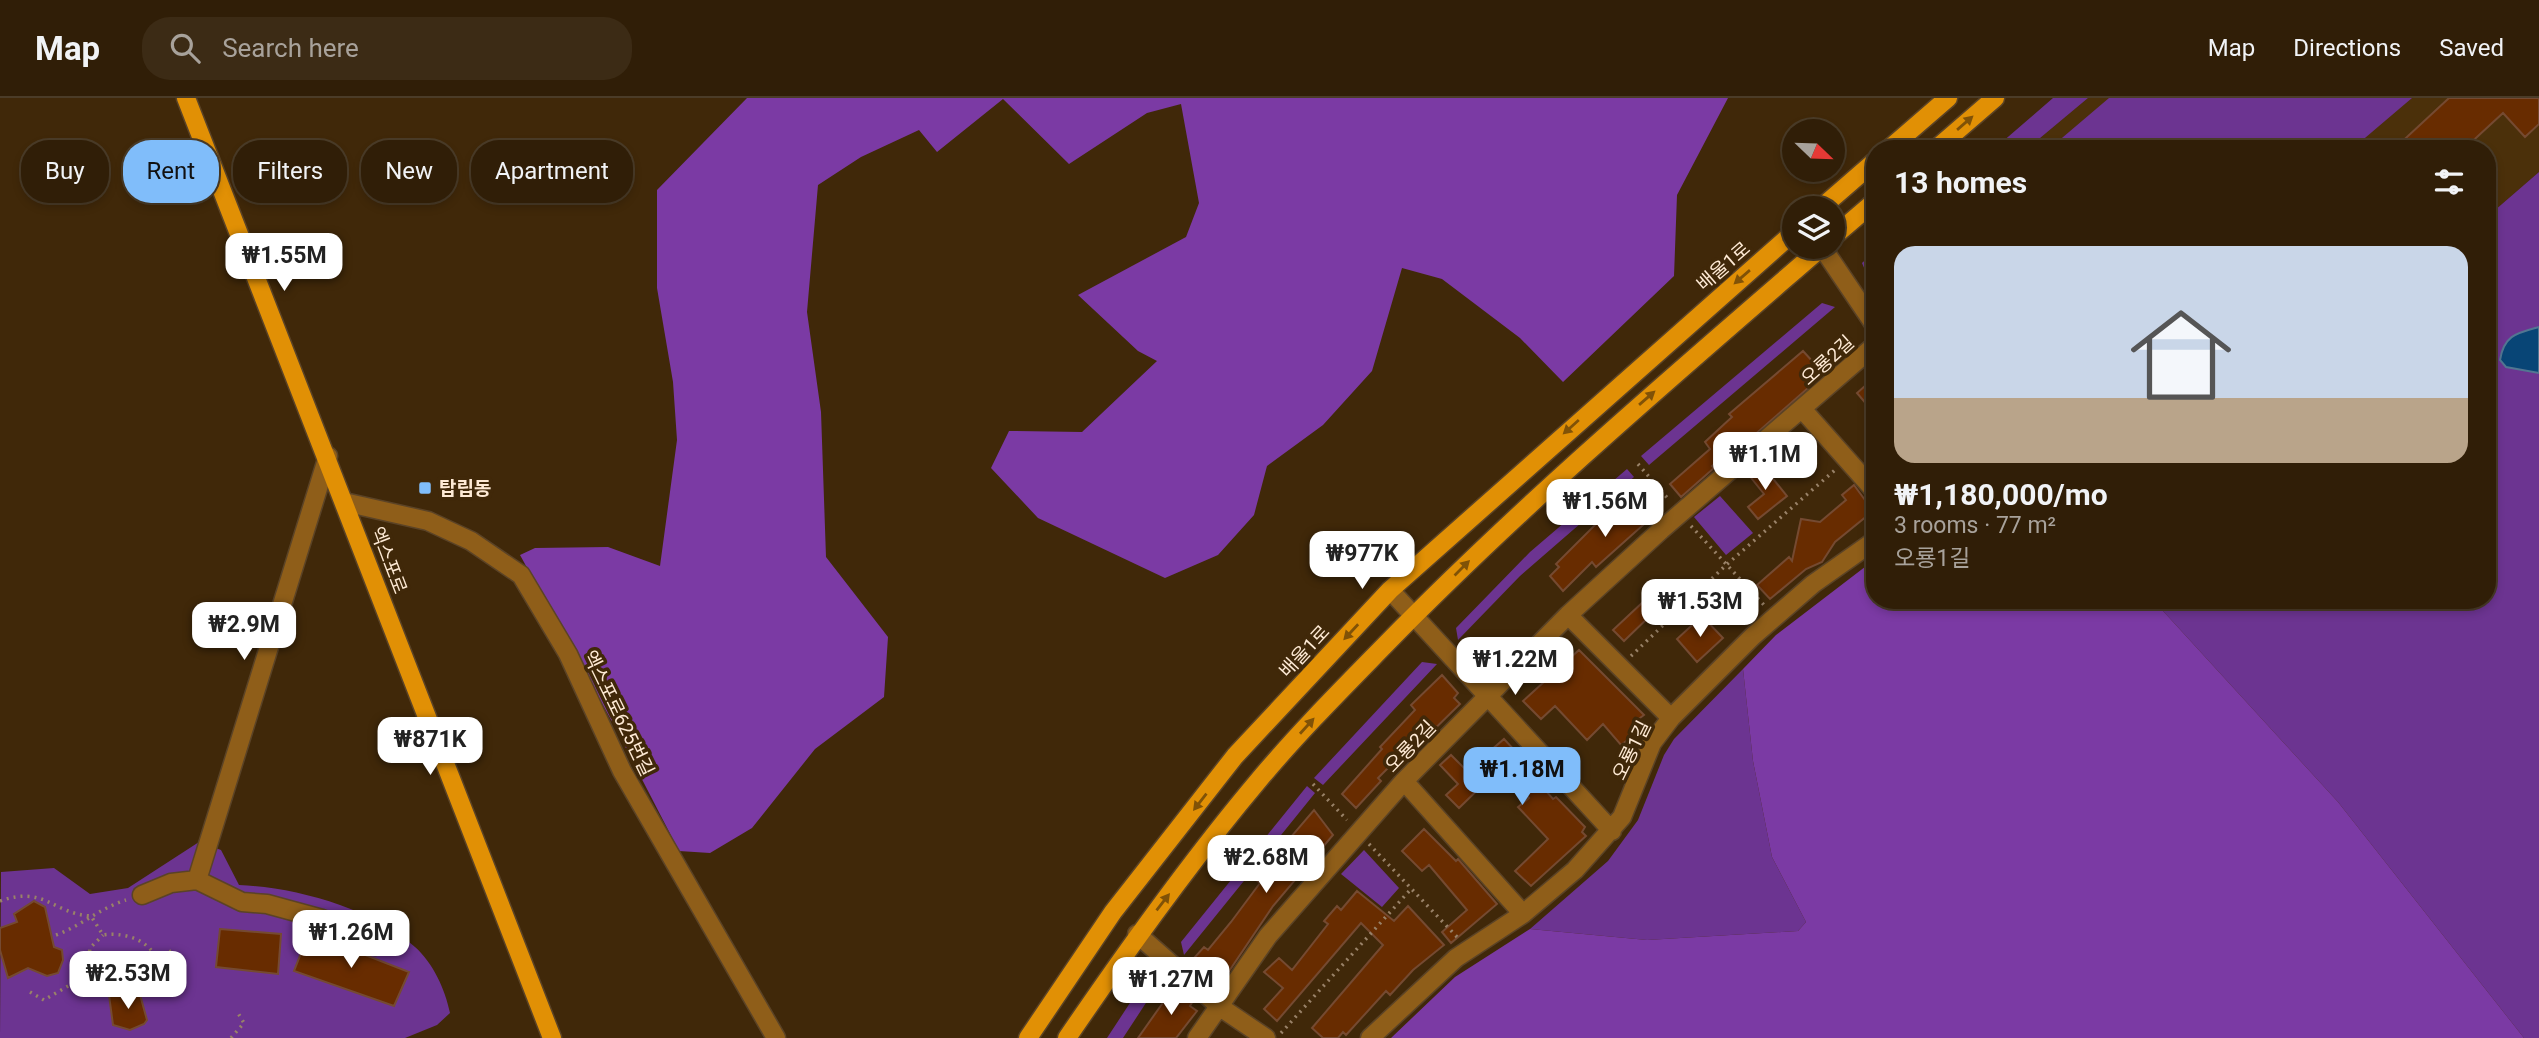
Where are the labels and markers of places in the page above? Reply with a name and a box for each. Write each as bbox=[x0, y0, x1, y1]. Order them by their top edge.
pin: ₩1.55M bbox=[227, 234, 341, 293]
pin: ₩1.1M bbox=[1716, 432, 1814, 492]
place label: 탑립동 bbox=[439, 477, 491, 500]
marker: 탑립동 bbox=[417, 480, 433, 496]
pin: ₩1.56M bbox=[1548, 480, 1662, 539]
pin: ₩977K bbox=[1313, 532, 1411, 591]
pin: ₩1.53M bbox=[1643, 580, 1757, 639]
pin: ₩2.9M bbox=[195, 602, 293, 662]
pin: ₩1.22M bbox=[1458, 638, 1572, 697]
pin: ₩871K bbox=[381, 718, 479, 777]
pin: ₩1.18M bbox=[1465, 748, 1579, 807]
pin: ₩2.68M bbox=[1209, 836, 1323, 895]
pin: ₩1.26M bbox=[294, 910, 408, 970]
pin: ₩2.53M bbox=[71, 951, 185, 1011]
pin: ₩1.27M bbox=[1114, 958, 1228, 1017]

